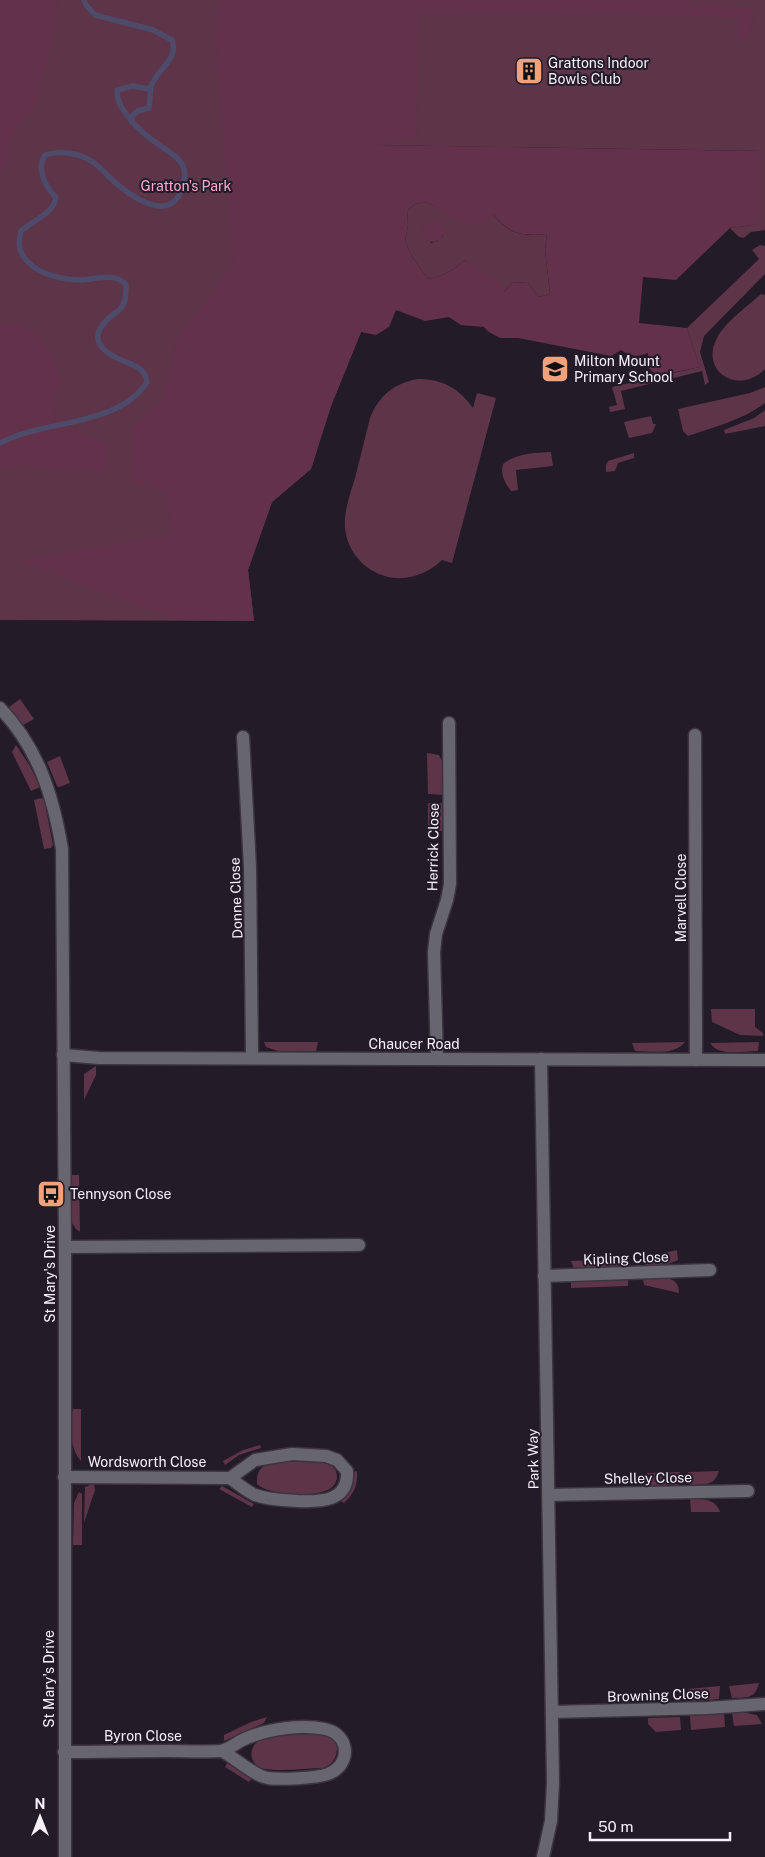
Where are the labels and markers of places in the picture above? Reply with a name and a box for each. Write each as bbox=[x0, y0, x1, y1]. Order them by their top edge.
place label: Grattons Indoor Bowls Club bbox=[548, 55, 649, 87]
building icon: Grattons Indoor Bowls Club bbox=[514, 56, 544, 86]
place label: Milton Mount Primary School bbox=[574, 353, 673, 385]
school or university icon: Milton Mount Primary School bbox=[540, 354, 570, 384]
bus stop icon: Tennyson Close bbox=[36, 1179, 66, 1209]
place label: Tennyson Close bbox=[70, 1186, 172, 1202]

